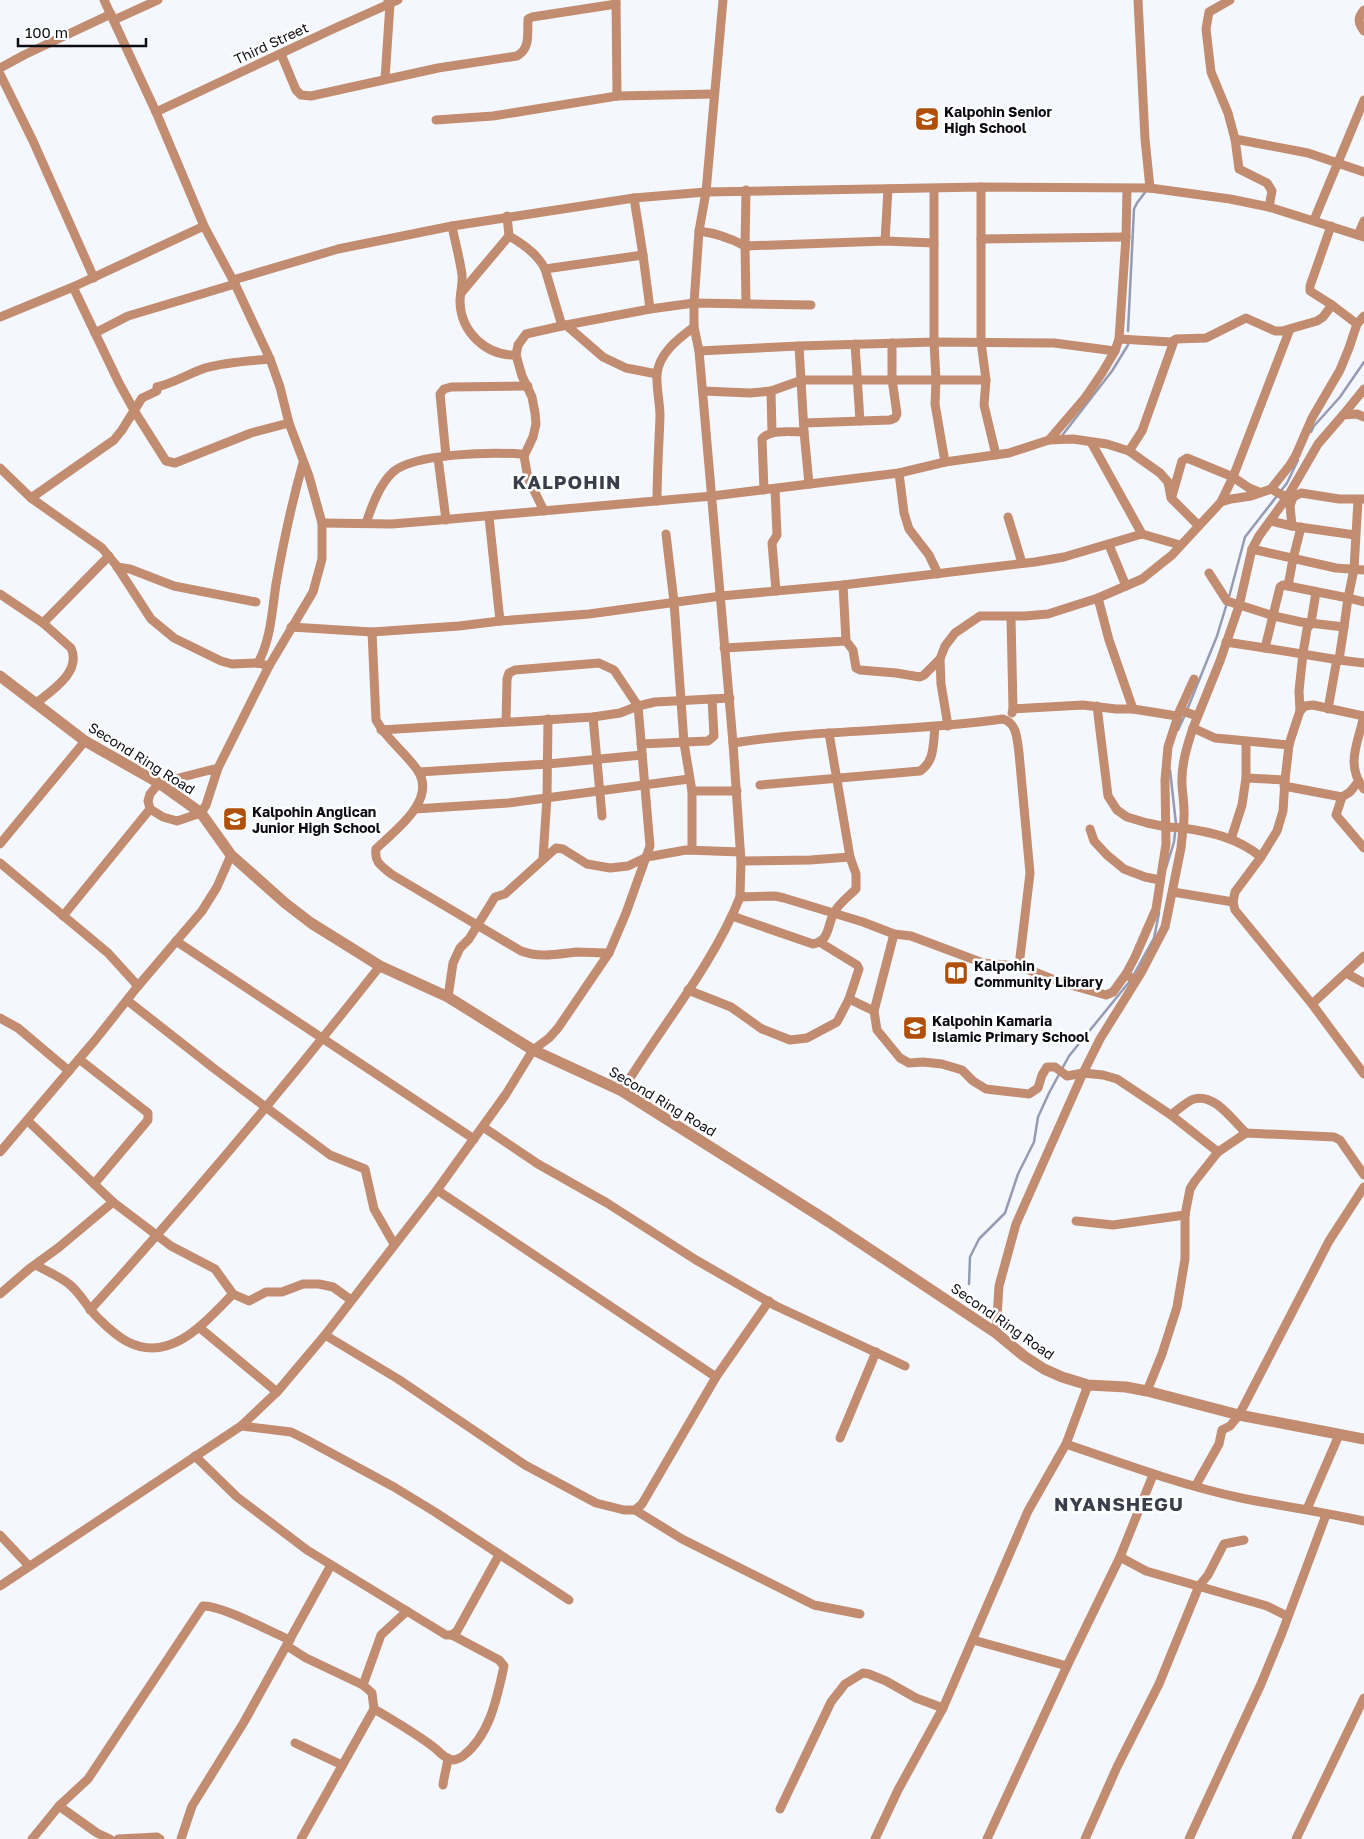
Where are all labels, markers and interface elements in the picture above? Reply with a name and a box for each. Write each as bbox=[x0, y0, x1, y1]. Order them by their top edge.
scale bar bbox=[18, 15, 145, 47]
street label: Third Street bbox=[231, 18, 311, 68]
text: 100 m bbox=[25, 23, 68, 41]
place label: Kalpohin Senior High School bbox=[944, 103, 1052, 136]
school or university icon: Kalpohin Senior High School bbox=[914, 106, 940, 132]
district label: KALPOHIN bbox=[512, 470, 622, 493]
street label: Second Ring Road bbox=[86, 718, 198, 798]
place label: Kalpohin Anglican Junior High School bbox=[252, 803, 381, 836]
school or university icon: Kalpohin Anglican Junior High School bbox=[222, 806, 248, 832]
place label: Kalpohin Community Library bbox=[974, 957, 1104, 990]
library icon: Kalpohin Community Library bbox=[943, 960, 969, 986]
place label: Kalpohin Kamaria Islamic Primary School bbox=[932, 1012, 1090, 1045]
school or university icon: Kalpohin Kamaria Islamic Primary School bbox=[902, 1015, 928, 1041]
street label: Second Ring Road bbox=[606, 1062, 720, 1140]
street label: Second Ring Road bbox=[948, 1279, 1058, 1363]
district label: NYANSHEGU bbox=[1054, 1492, 1184, 1515]

